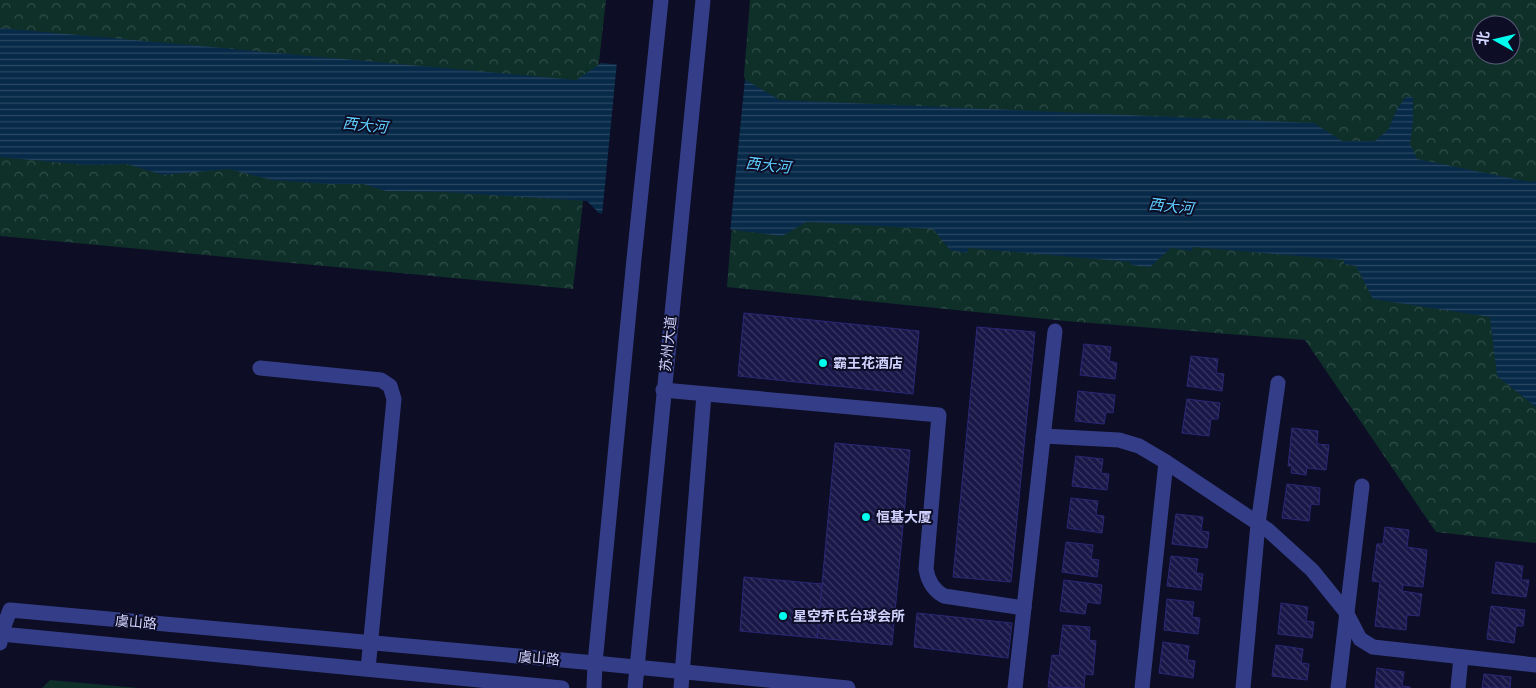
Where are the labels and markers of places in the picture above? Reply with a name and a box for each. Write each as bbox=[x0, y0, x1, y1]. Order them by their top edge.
place label: 霸王花酒店 bbox=[833, 354, 903, 372]
marker: 霸王花酒店 bbox=[817, 357, 829, 369]
place label: 恒基大厦 bbox=[876, 508, 932, 526]
marker: 恒基大厦 bbox=[860, 511, 872, 523]
place label: 星空乔氏台球会所 bbox=[793, 607, 905, 625]
marker: 星空乔氏台球会所 bbox=[777, 610, 789, 622]

